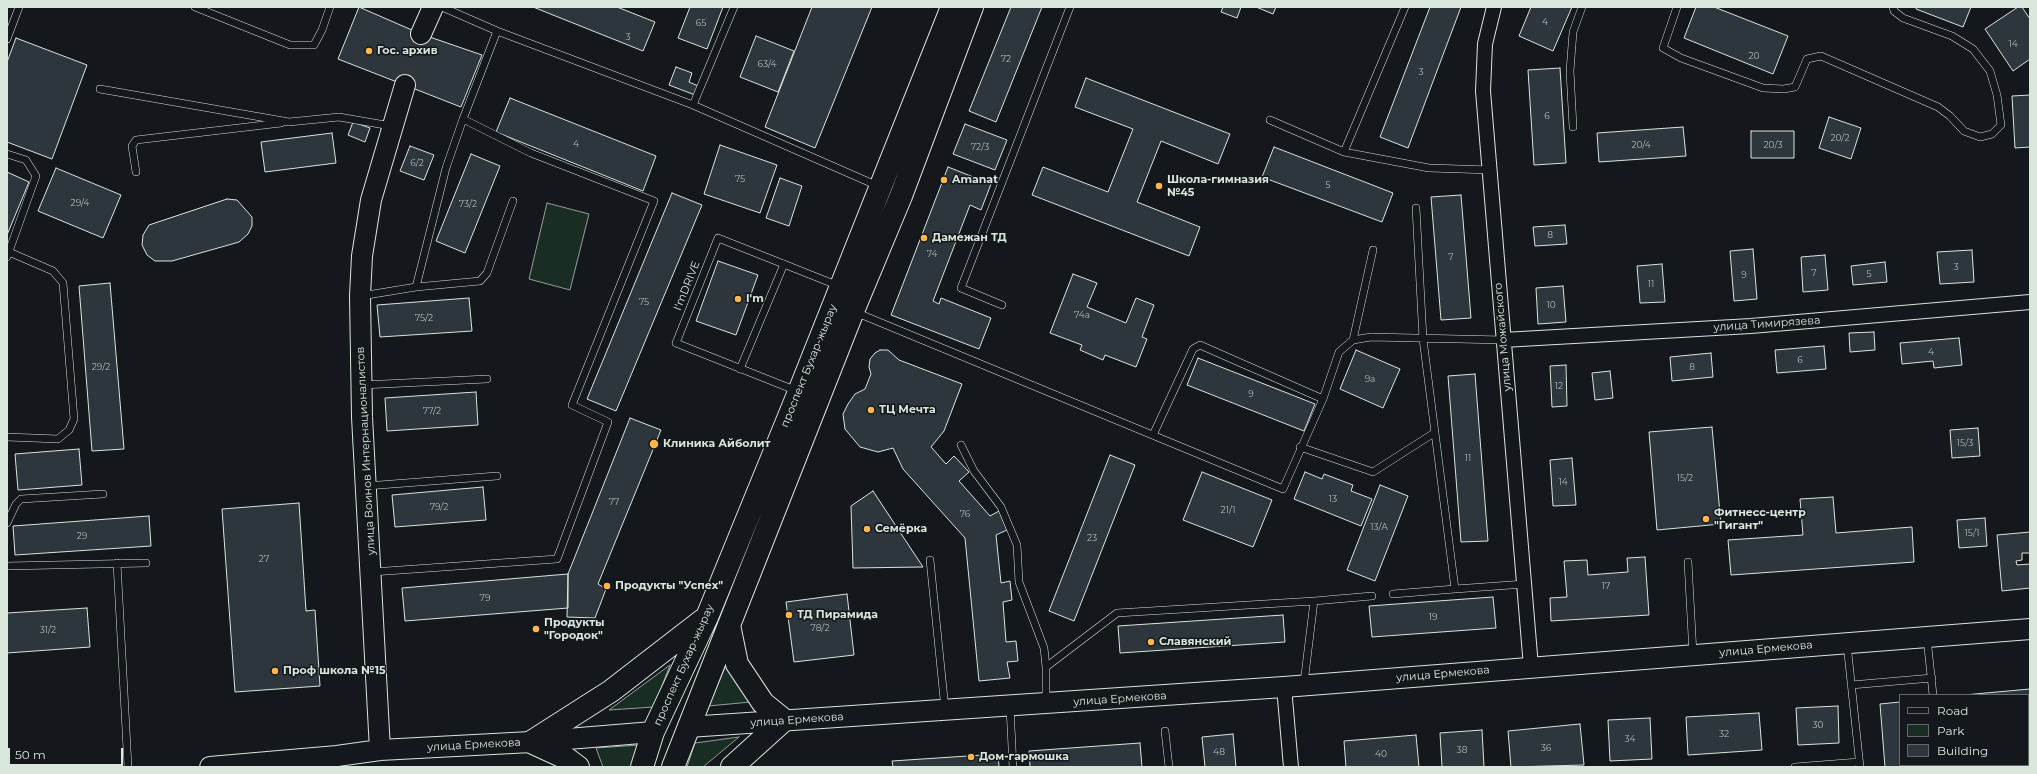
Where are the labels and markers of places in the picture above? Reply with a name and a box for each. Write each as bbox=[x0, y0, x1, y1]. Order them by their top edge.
place label: Гос. архив bbox=[377, 44, 437, 58]
marker: Гос. архив bbox=[364, 46, 374, 56]
place label: Amanat bbox=[952, 173, 998, 187]
place label: Школа-гимназия №45 bbox=[1167, 173, 1269, 199]
marker: Amanat bbox=[939, 175, 949, 185]
marker: Школа-гимназия №45 bbox=[1154, 181, 1164, 191]
place label: Дамежан ТД bbox=[932, 231, 1007, 245]
marker: Дамежан ТД bbox=[919, 233, 929, 243]
place label: I'm bbox=[746, 292, 764, 306]
marker: I'm bbox=[733, 294, 743, 304]
place label: ТЦ Мечта bbox=[879, 403, 936, 417]
marker: ТЦ Мечта bbox=[866, 405, 876, 415]
place label: Клиника Айболит bbox=[663, 437, 770, 451]
marker: Клиника Айболит bbox=[648, 438, 660, 450]
place label: Фитнесс-центр "Гигант" bbox=[1714, 506, 1806, 532]
marker: Фитнесс-центр "Гигант" bbox=[1701, 514, 1711, 524]
place label: Семёрка bbox=[875, 522, 927, 536]
marker: Семёрка bbox=[862, 524, 872, 534]
place label: Продукты "Успех" bbox=[615, 579, 723, 593]
marker: Продукты "Успех" bbox=[602, 581, 612, 591]
place label: ТД Пирамида bbox=[797, 608, 878, 622]
marker: ТД Пирамида bbox=[784, 610, 794, 620]
place label: Продукты "Городок" bbox=[544, 616, 604, 642]
marker: Продукты "Городок" bbox=[531, 624, 541, 634]
place label: Славянский bbox=[1159, 635, 1231, 649]
marker: Славянский bbox=[1146, 637, 1156, 647]
place label: Проф школа №15 bbox=[283, 664, 385, 678]
marker: Проф школа №15 bbox=[270, 666, 280, 676]
place label: Дом-гармошка bbox=[979, 750, 1069, 764]
marker: Дом-гармошка bbox=[966, 752, 976, 762]

